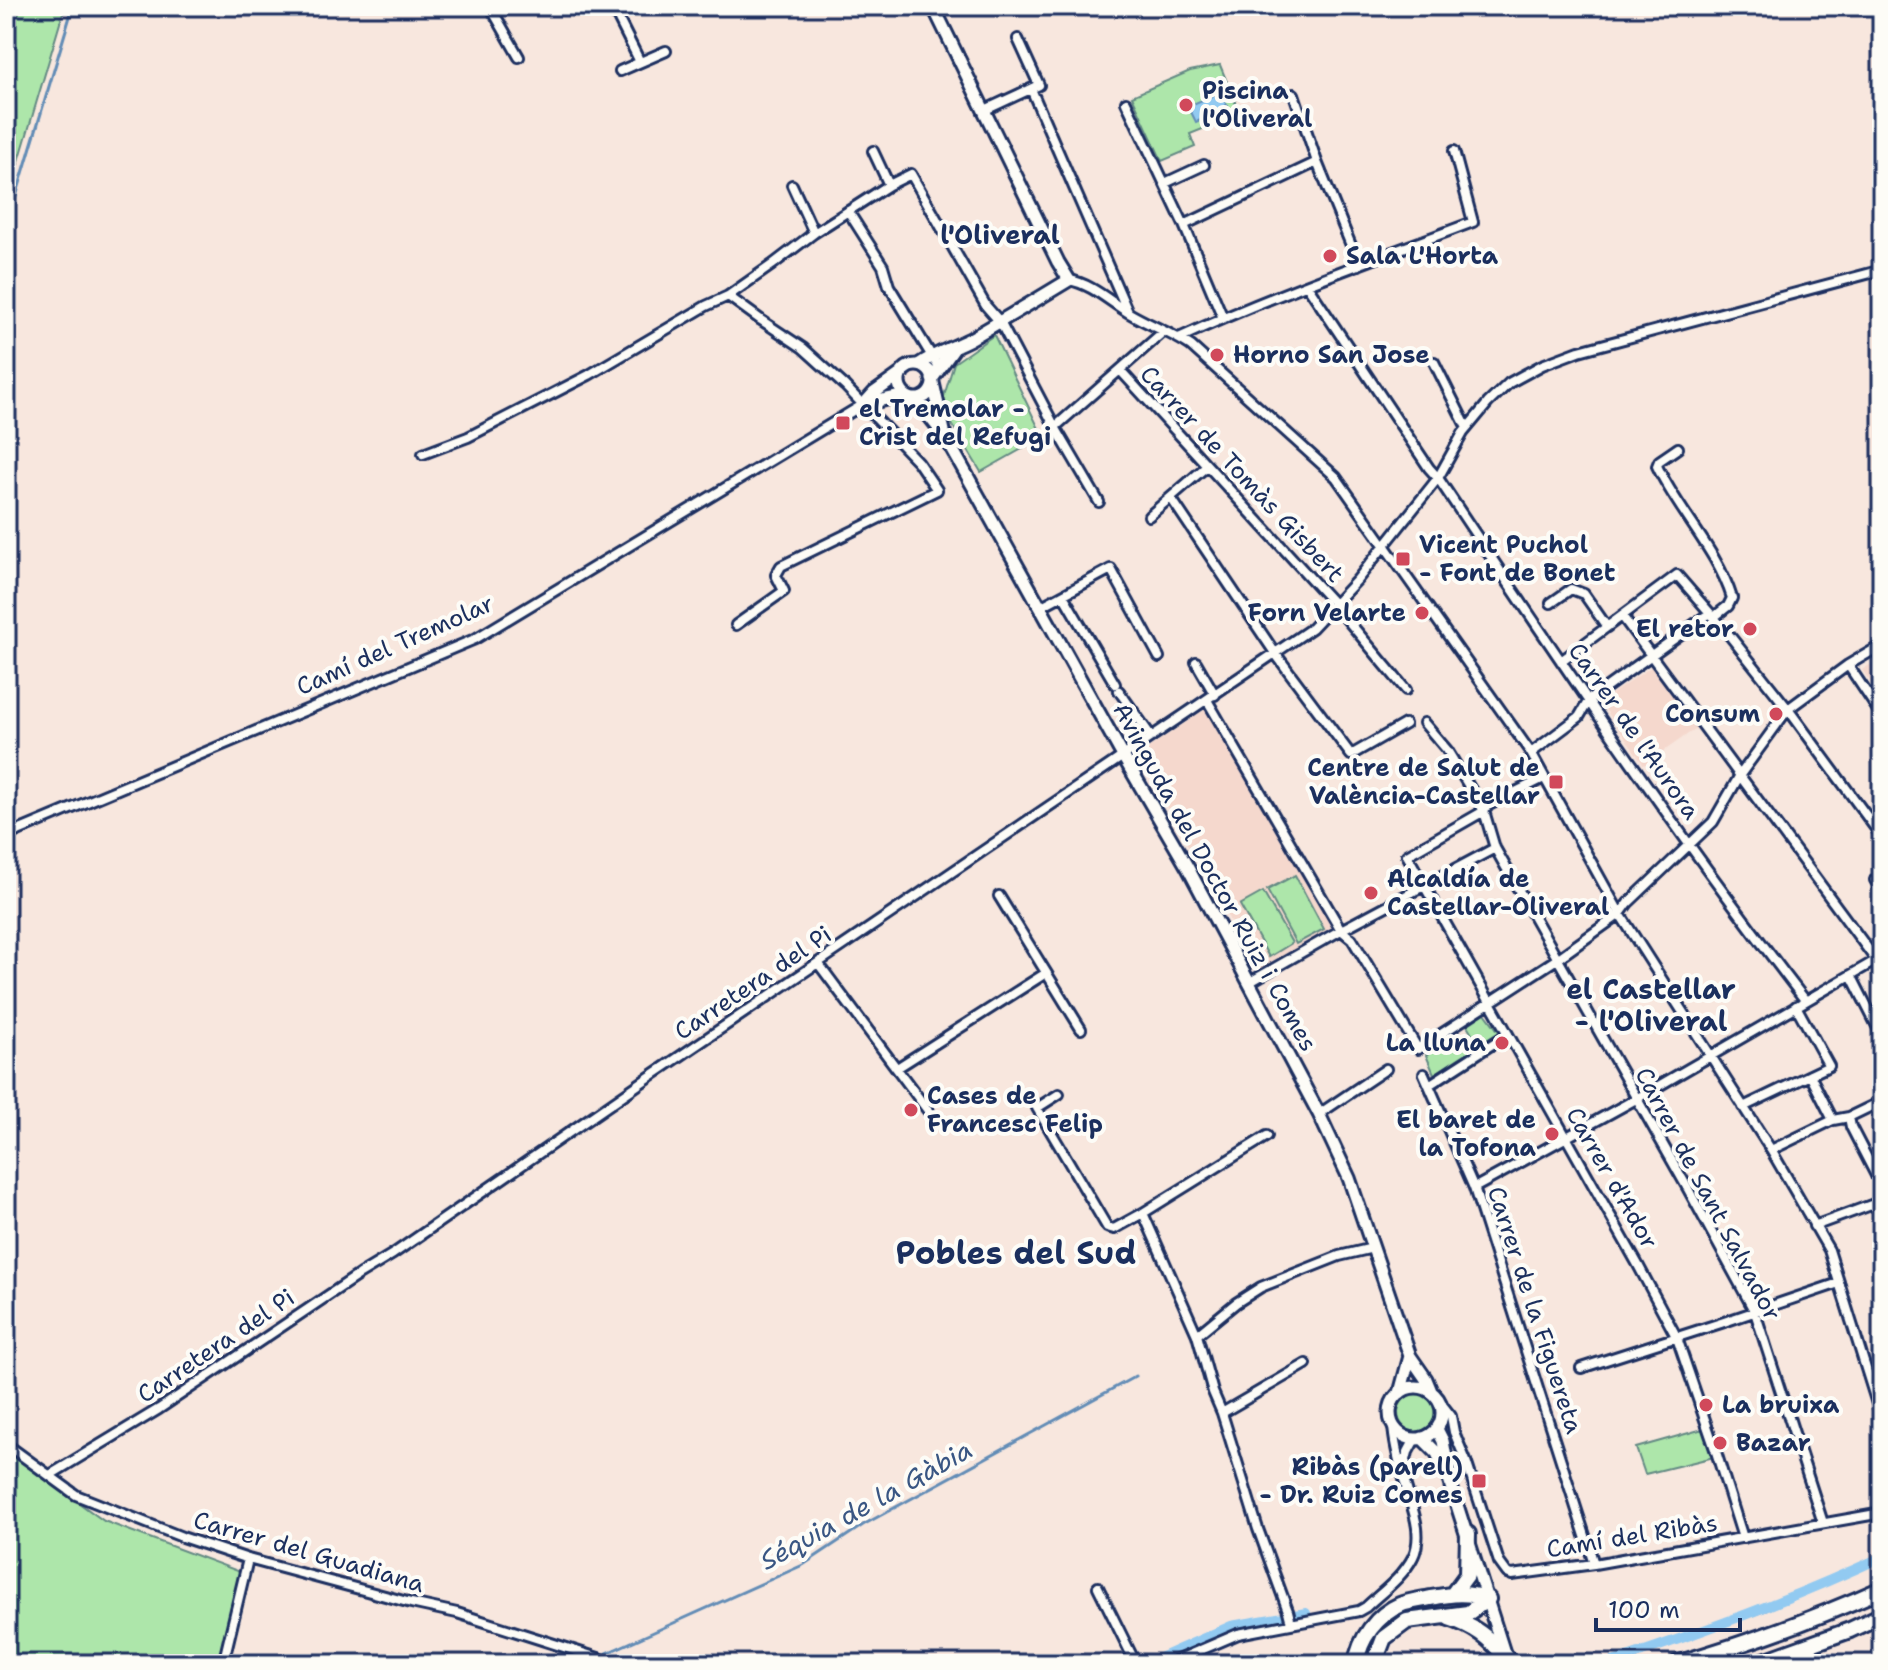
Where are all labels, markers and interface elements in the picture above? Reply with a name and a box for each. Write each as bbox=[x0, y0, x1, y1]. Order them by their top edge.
place label: Piscina l'Oliveral bbox=[1202, 75, 1312, 135]
marker: Piscina l'Oliveral bbox=[1177, 96, 1195, 114]
district label: l'Oliveral bbox=[940, 217, 1060, 252]
place label: Sala L'Horta bbox=[1346, 240, 1499, 272]
marker: Sala L'Horta bbox=[1321, 247, 1339, 265]
place label: Horno San Jose bbox=[1233, 339, 1430, 371]
marker: Horno San Jose bbox=[1208, 346, 1226, 364]
street label: Carrer de Tomàs Gisbert bbox=[1133, 359, 1351, 589]
place label: el Tremolar - Crist del Refugi bbox=[859, 393, 1051, 453]
marker: el Tremolar - Crist del Refugi bbox=[834, 414, 852, 432]
place label: Vicent Puchol - Font de Bonet bbox=[1419, 529, 1616, 589]
marker: Vicent Puchol - Font de Bonet bbox=[1394, 550, 1412, 568]
street label: Camí del Tremolar bbox=[291, 587, 499, 703]
place label: Forn Velarte bbox=[1248, 597, 1406, 629]
marker: Forn Velarte bbox=[1413, 604, 1431, 622]
place label: El retor bbox=[1636, 613, 1734, 645]
marker: El retor bbox=[1741, 620, 1759, 638]
street label: Carrer de l'Aurora bbox=[1561, 636, 1707, 826]
street label: Avinguda del Doctor Ruiz i Comes bbox=[1105, 697, 1325, 1057]
place label: Consum bbox=[1665, 698, 1760, 730]
marker: Consum bbox=[1767, 705, 1785, 723]
place label: Centre de Salut de València-Castellar bbox=[1307, 752, 1540, 812]
marker: Centre de Salut de València-Castellar bbox=[1547, 773, 1565, 791]
place label: Alcaldía de Castellar-Oliveral bbox=[1387, 863, 1609, 923]
marker: Alcaldía de Castellar-Oliveral bbox=[1362, 884, 1380, 902]
street label: Carretera del Pi bbox=[668, 919, 838, 1047]
district label: el Castellar - l'Oliveral bbox=[1566, 970, 1736, 1040]
place label: La lluna bbox=[1386, 1027, 1487, 1059]
marker: La lluna bbox=[1493, 1034, 1511, 1052]
street label: Carrer de Sant Salvador bbox=[1628, 1062, 1788, 1326]
place label: Cases de Francesc Felip bbox=[927, 1080, 1103, 1140]
marker: Cases de Francesc Felip bbox=[902, 1101, 920, 1119]
street label: Carrer d'Ador bbox=[1558, 1101, 1666, 1255]
place label: El baret de la Tofona bbox=[1396, 1104, 1537, 1164]
marker: El baret de la Tofona bbox=[1543, 1125, 1561, 1143]
street label: Carrer de la Figuereta bbox=[1480, 1182, 1590, 1438]
district label: Pobles del Sud bbox=[896, 1231, 1137, 1274]
street label: Carretera del Pi bbox=[131, 1282, 301, 1410]
place label: La bruixa bbox=[1722, 1389, 1840, 1421]
marker: La bruixa bbox=[1697, 1396, 1715, 1414]
place label: Bazar bbox=[1736, 1427, 1811, 1459]
water label: Séquia de la Gàbia bbox=[753, 1432, 978, 1578]
marker: Bazar bbox=[1711, 1434, 1729, 1452]
place label: Ribàs (parell) - Dr. Ruiz Comes bbox=[1259, 1451, 1463, 1511]
marker: Ribàs (parell) - Dr. Ruiz Comes bbox=[1470, 1472, 1488, 1490]
street label: Carrer del Guadiana bbox=[190, 1504, 428, 1600]
street label: Camí del Ribàs bbox=[1544, 1507, 1720, 1565]
scale bar bbox=[1596, 1582, 1740, 1632]
text: 100 m bbox=[1608, 1594, 1680, 1626]

